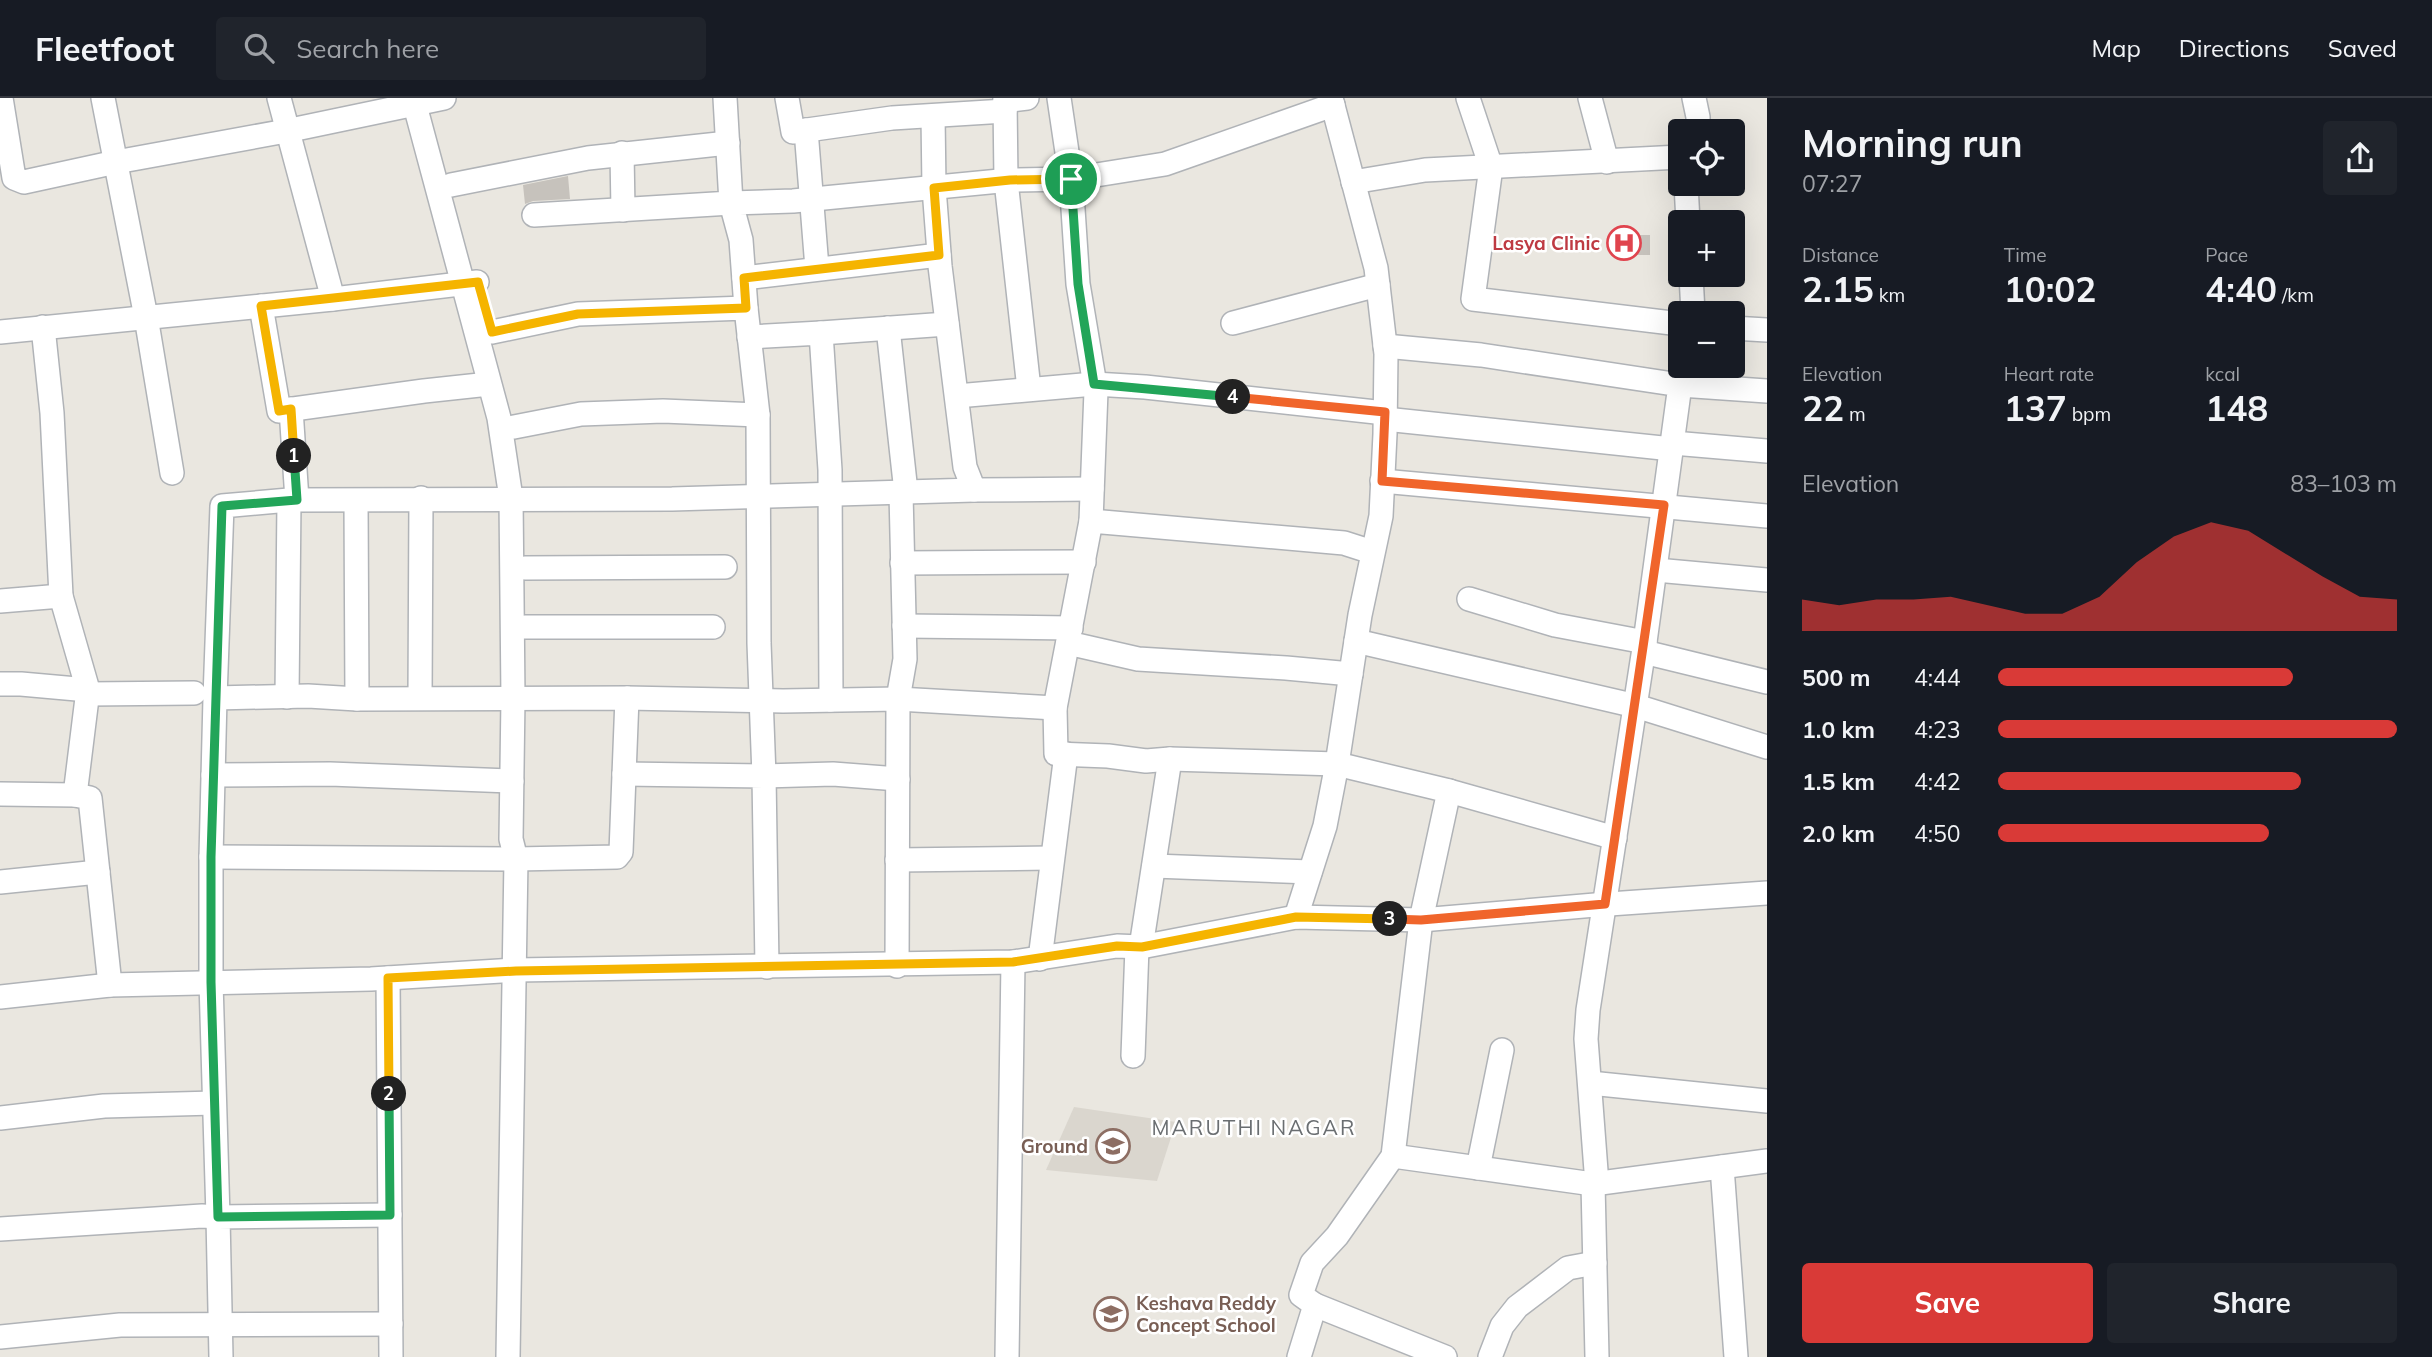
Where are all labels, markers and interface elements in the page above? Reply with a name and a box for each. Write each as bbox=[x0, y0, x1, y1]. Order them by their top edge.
search box bbox=[216, 17, 706, 80]
text: Fleetfoot bbox=[35, 28, 174, 69]
icon: search bbox=[240, 29, 278, 67]
text: Search here bbox=[296, 32, 439, 65]
text: Map bbox=[2091, 33, 2141, 63]
text: Directions bbox=[2179, 33, 2290, 63]
text: Saved bbox=[2328, 33, 2397, 63]
map controls bbox=[1668, 119, 1745, 378]
button: locate bbox=[1668, 119, 1745, 196]
text: Morning run bbox=[1802, 119, 2023, 167]
button: share bbox=[2323, 121, 2397, 195]
pin bbox=[1041, 149, 1101, 209]
icon: arrive bbox=[1052, 160, 1090, 198]
text: 07:27 bbox=[1802, 169, 1862, 198]
button: + bbox=[1668, 210, 1745, 287]
hospital icon: Lasya Clinic bbox=[1605, 224, 1643, 262]
place label: Lasya Clinic bbox=[1492, 231, 1600, 255]
text: Distance bbox=[1802, 243, 1879, 267]
text: Time bbox=[2004, 243, 2047, 267]
text: Pace bbox=[2205, 243, 2248, 267]
text: 2.15 bbox=[1802, 267, 1874, 311]
text: 10:02 bbox=[2004, 267, 2096, 311]
text: 4:40 bbox=[2205, 267, 2277, 311]
text: km bbox=[1874, 283, 1905, 307]
text: /km bbox=[2277, 283, 2314, 307]
button: − bbox=[1668, 301, 1745, 378]
text: Elevation bbox=[1802, 362, 1882, 386]
text: Heart rate bbox=[2004, 362, 2094, 386]
text: kcal bbox=[2205, 362, 2240, 386]
pin: 4 bbox=[1216, 380, 1250, 414]
text: 4 bbox=[1227, 384, 1238, 408]
text: 22 bbox=[1802, 386, 1844, 430]
text: 137 bbox=[2004, 386, 2067, 430]
text: 148 bbox=[2205, 386, 2268, 430]
text: m bbox=[1844, 402, 1866, 426]
text: bpm bbox=[2067, 402, 2111, 426]
pin: 1 bbox=[276, 438, 312, 474]
text: 1 bbox=[288, 443, 299, 467]
text: Elevation bbox=[1802, 469, 1899, 498]
text: 83–103 m bbox=[2290, 469, 2397, 498]
text: 500 m bbox=[1802, 663, 1870, 692]
text: 4:44 bbox=[1914, 663, 1961, 692]
text: 1.0 km bbox=[1802, 715, 1875, 744]
text: 4:23 bbox=[1914, 715, 1961, 744]
text: 1.5 km bbox=[1802, 767, 1875, 796]
text: 4:42 bbox=[1914, 767, 1961, 796]
text: 2.0 km bbox=[1802, 819, 1875, 848]
text: 4:50 bbox=[1914, 819, 1961, 848]
pin: 3 bbox=[1372, 902, 1408, 936]
text: 3 bbox=[1384, 906, 1395, 930]
pin: 2 bbox=[372, 1076, 406, 1112]
text: 2 bbox=[383, 1081, 394, 1105]
district label: MARUTHI NAGAR bbox=[1151, 1114, 1357, 1140]
school or university icon: Ground bbox=[1094, 1127, 1132, 1165]
place label: Ground bbox=[1021, 1134, 1088, 1158]
button: Save bbox=[1802, 1263, 2093, 1343]
button: Share bbox=[2107, 1263, 2397, 1343]
place label: Keshava Reddy Concept School bbox=[1136, 1291, 1277, 1337]
school or university icon: Keshava Reddy Concept School bbox=[1092, 1295, 1130, 1333]

